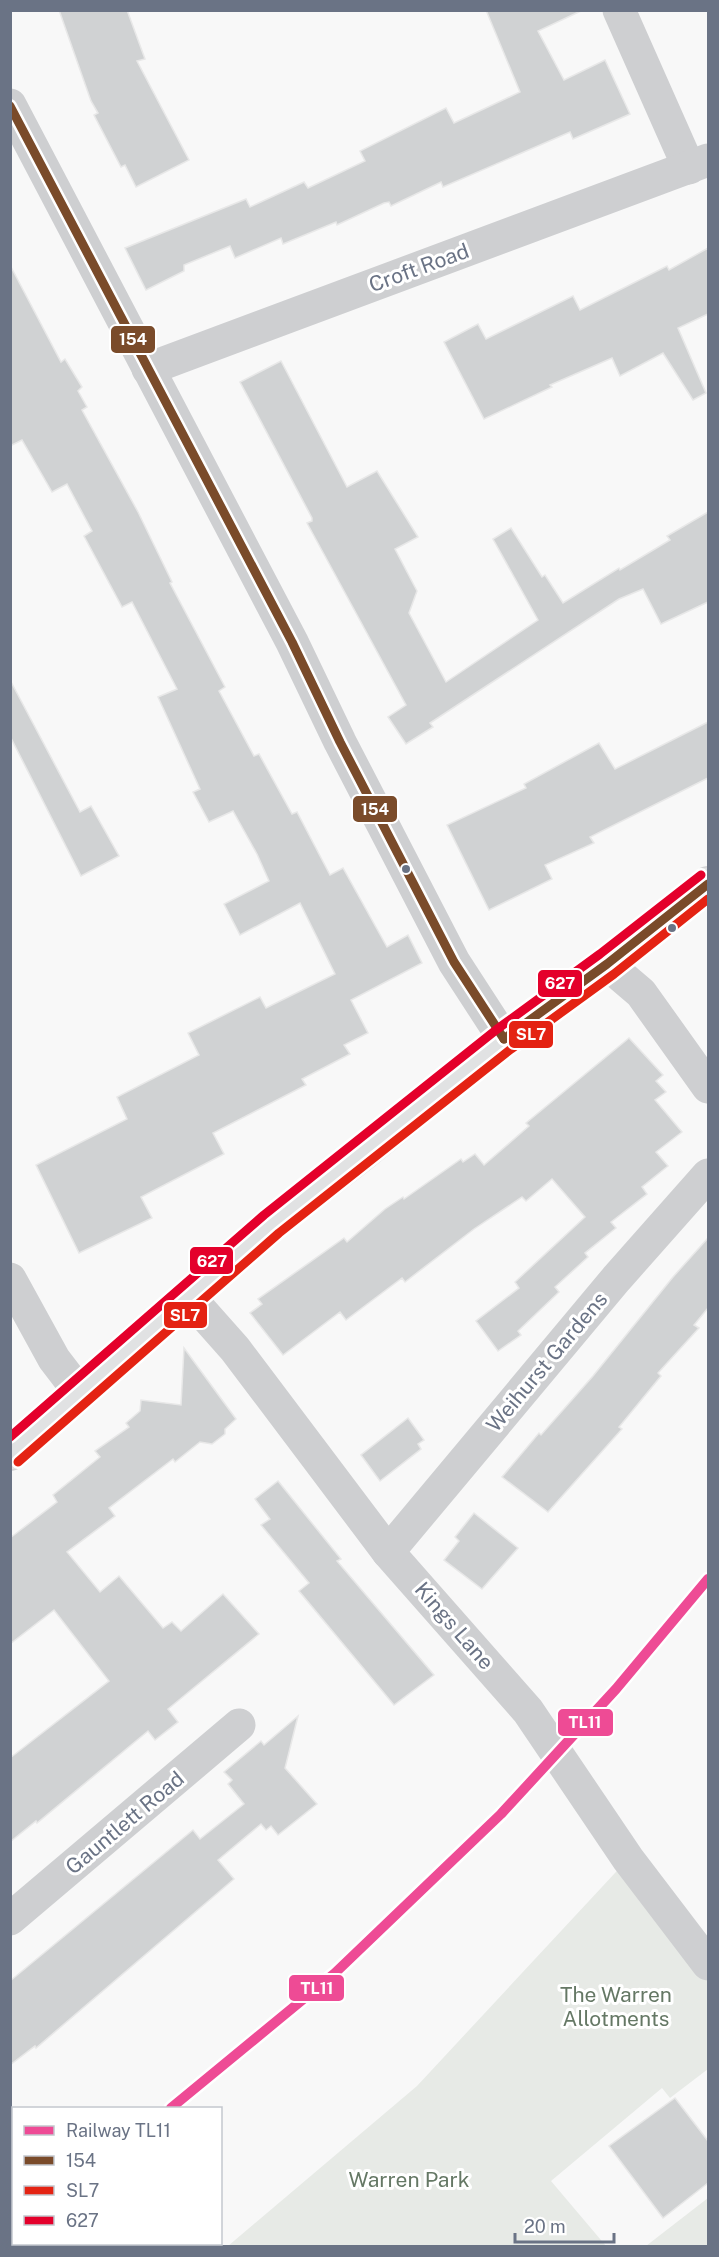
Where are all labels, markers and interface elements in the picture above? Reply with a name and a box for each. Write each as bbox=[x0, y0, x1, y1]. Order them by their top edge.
street label: Croft Road bbox=[365, 238, 472, 297]
line badge: 154 bbox=[110, 325, 156, 354]
text: 154 bbox=[119, 330, 148, 349]
line badge: 154 bbox=[352, 795, 398, 823]
text: 154 bbox=[361, 800, 390, 819]
unlabelled marker bbox=[400, 863, 412, 875]
unlabelled marker bbox=[666, 922, 678, 934]
line badge: 627 bbox=[537, 969, 583, 998]
text: 627 bbox=[545, 974, 575, 993]
line badge: SL7 bbox=[508, 1020, 554, 1049]
text: SL7 bbox=[516, 1025, 546, 1044]
line badge: 627 bbox=[189, 1246, 234, 1275]
text: 627 bbox=[197, 1252, 227, 1271]
street label: Weihurst Gardens bbox=[481, 1287, 612, 1437]
line badge: SL7 bbox=[163, 1301, 208, 1329]
text: SL7 bbox=[170, 1306, 200, 1325]
street label: Kings Lane bbox=[410, 1577, 499, 1674]
line badge: TL11 bbox=[557, 1708, 614, 1737]
text: TL11 bbox=[569, 1713, 601, 1732]
street label: Gauntlett Road bbox=[61, 1766, 189, 1879]
line badge: TL11 bbox=[288, 1974, 345, 2002]
text: TL11 bbox=[301, 1979, 333, 1998]
park label: The Warren Allotments bbox=[560, 1982, 672, 2031]
legend bbox=[12, 2107, 222, 2245]
text: Railway TL11 bbox=[66, 2120, 171, 2141]
text: 154 bbox=[66, 2150, 96, 2171]
park label: Warren Park bbox=[349, 2167, 470, 2192]
text: SL7 bbox=[66, 2180, 99, 2201]
scale bar bbox=[515, 2206, 614, 2244]
text: 627 bbox=[66, 2210, 99, 2231]
text: 20 m bbox=[524, 2216, 566, 2237]

